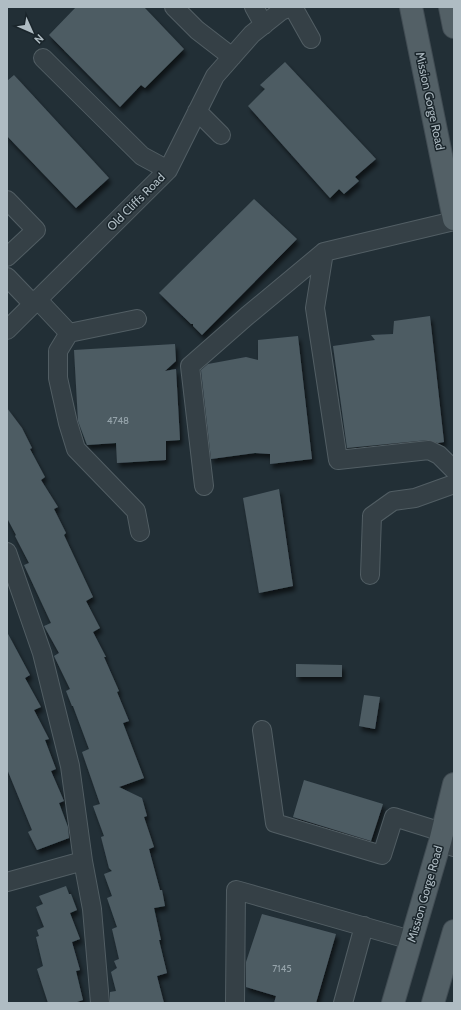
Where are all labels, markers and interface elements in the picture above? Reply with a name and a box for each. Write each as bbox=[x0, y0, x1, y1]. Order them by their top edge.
north arrow bbox=[12, 12, 52, 52]
text: N bbox=[31, 31, 47, 47]
street label: Mission Gorge Road bbox=[413, 51, 448, 151]
street label: Old Cliffs Road bbox=[104, 170, 168, 234]
house number: 4748 bbox=[107, 414, 129, 427]
street label: Mission Gorge Road bbox=[404, 844, 445, 944]
house number: 7145 bbox=[272, 962, 292, 975]

